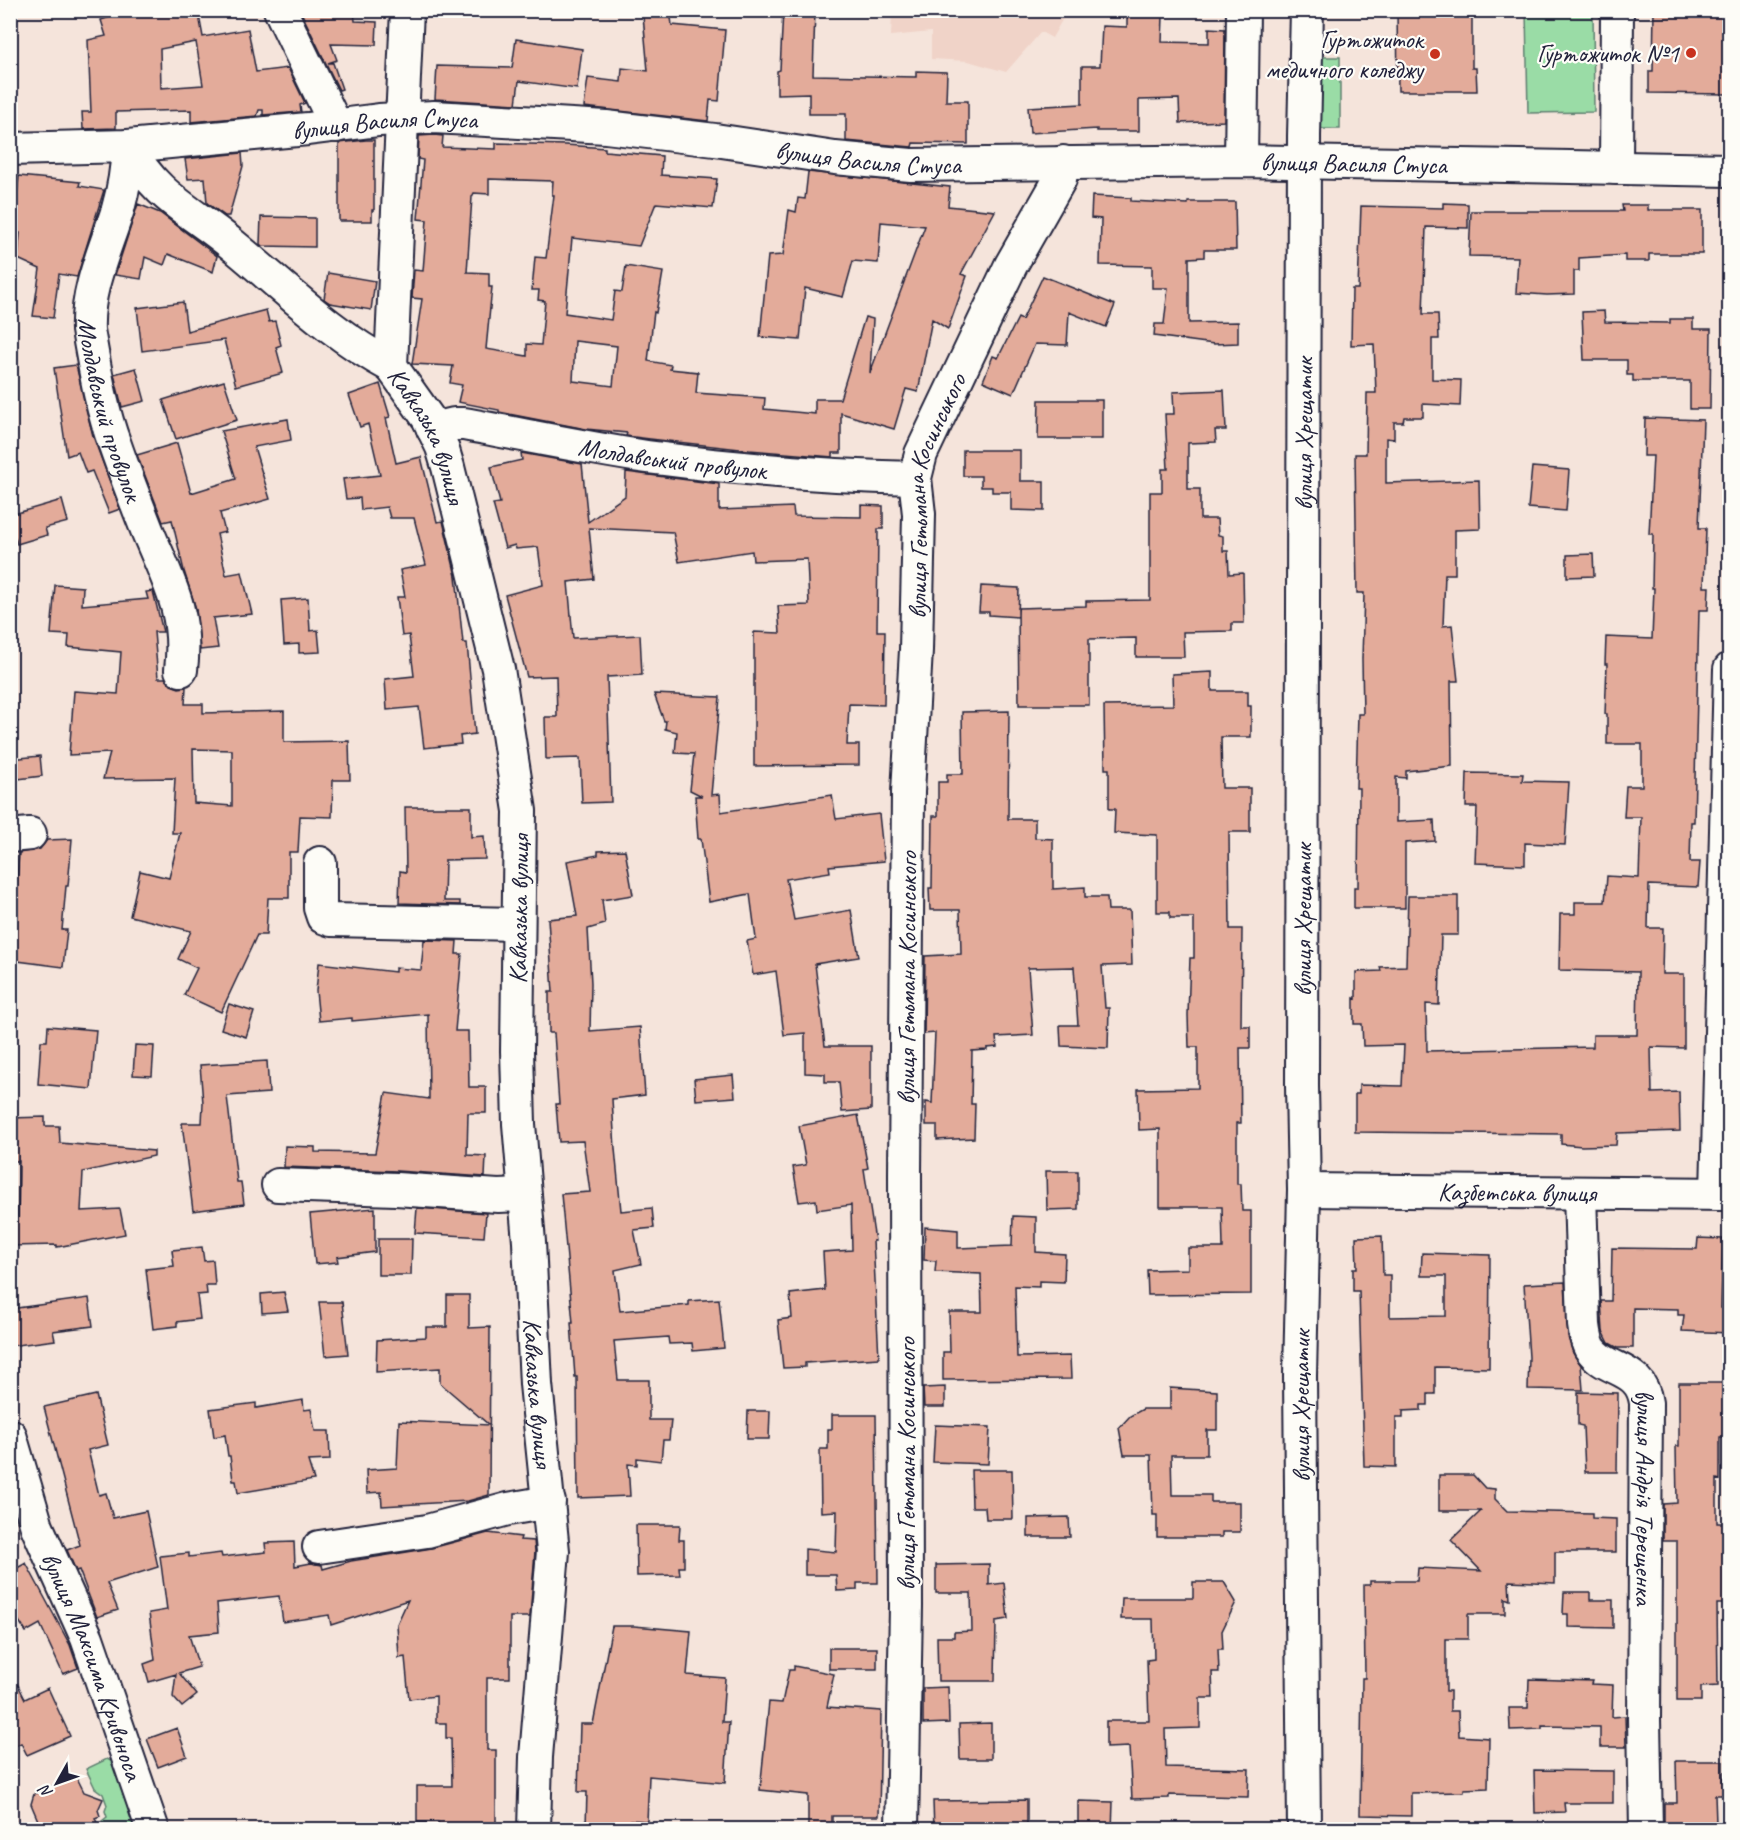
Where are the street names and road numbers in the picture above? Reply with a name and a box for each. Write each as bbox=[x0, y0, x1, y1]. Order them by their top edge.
street label: вулиця Василя Стуса bbox=[291, 100, 480, 147]
street label: вулиця Василя Стуса bbox=[773, 133, 963, 182]
street label: вулиця Василя Стуса bbox=[1260, 145, 1449, 181]
street label: Молдавський провулок bbox=[71, 318, 152, 509]
street label: вулиця Хрещатик bbox=[1287, 355, 1320, 511]
street label: Кавказька вулиця bbox=[380, 360, 474, 509]
street label: вулиця Гетьмана Косинського bbox=[898, 366, 974, 619]
street label: Молдавський провулок bbox=[576, 429, 770, 487]
street label: Кавказька вулиця bbox=[501, 832, 537, 984]
street label: вулиця Хрещатик bbox=[1286, 841, 1319, 997]
street label: вулиця Гетьмана Косинського bbox=[889, 849, 924, 1105]
street label: Казбетська вулиця bbox=[1438, 1175, 1598, 1209]
street label: Кавказька вулиця bbox=[516, 1318, 561, 1471]
street label: вулиця Хрещатик bbox=[1283, 1327, 1318, 1483]
street label: вулиця Гетьмана Косинського bbox=[890, 1336, 923, 1591]
street label: вулиця Андрія Терещенка bbox=[1627, 1384, 1663, 1607]
street label: вулиця Максима Кривоноса bbox=[34, 1547, 152, 1786]

